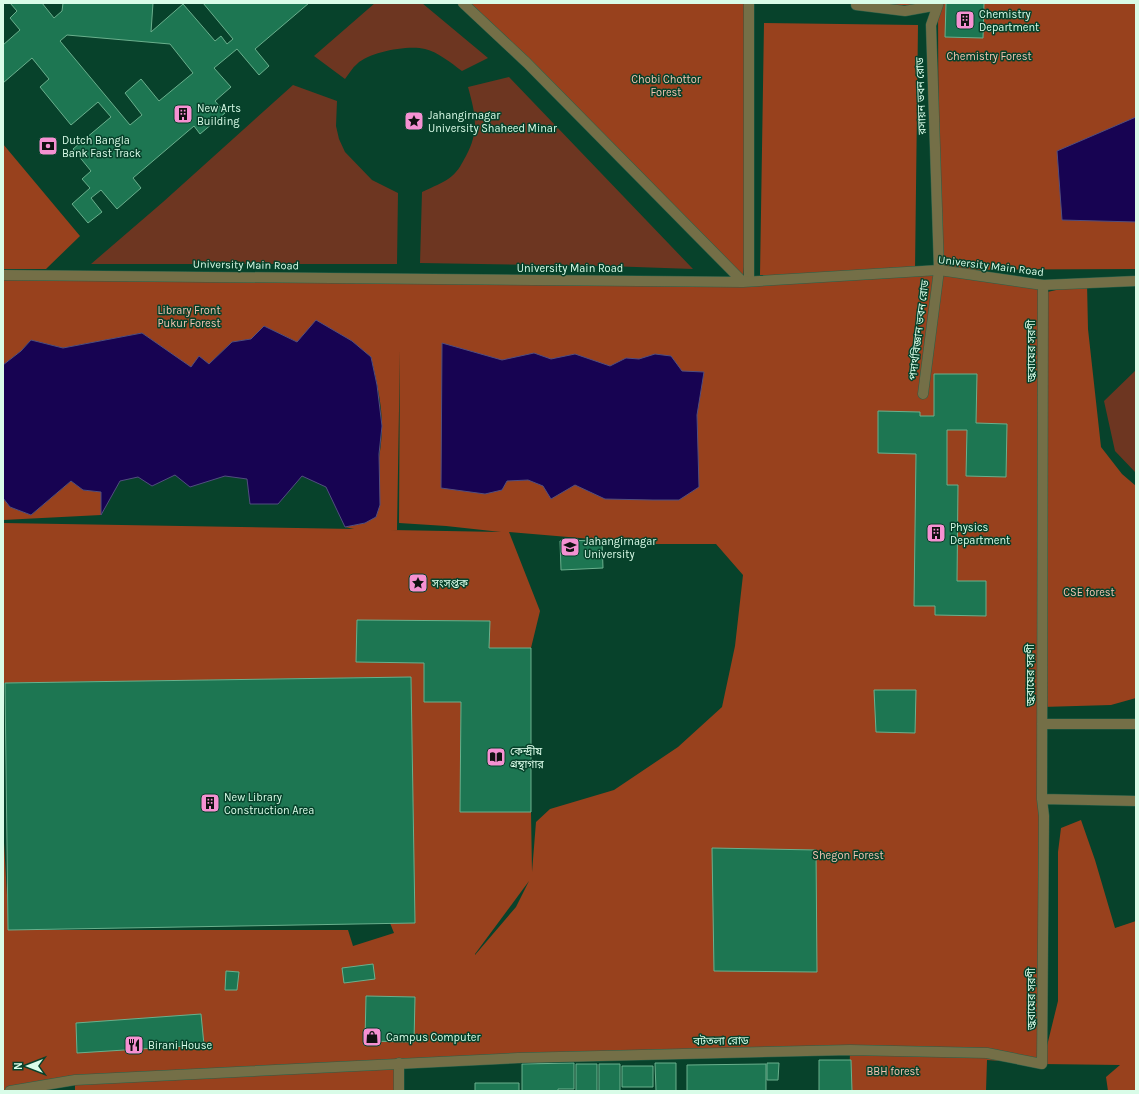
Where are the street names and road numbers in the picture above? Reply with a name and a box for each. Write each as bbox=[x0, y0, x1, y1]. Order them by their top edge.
street label: রসায়ন ভবন রোড bbox=[913, 57, 929, 136]
street label: University Main Road bbox=[937, 253, 1045, 279]
street label: University Main Road bbox=[193, 258, 299, 272]
street label: University Main Road bbox=[517, 262, 623, 275]
street label: পদার্থবিজ্ঞান ভবন রোড bbox=[905, 279, 932, 381]
street label: জুবায়ের সরণী bbox=[1025, 319, 1038, 383]
street label: জুবায়ের সরণী bbox=[1024, 643, 1037, 707]
street label: জুবায়ের সরণী bbox=[1025, 967, 1038, 1031]
street label: বটতলা রোড bbox=[692, 1034, 749, 1048]

